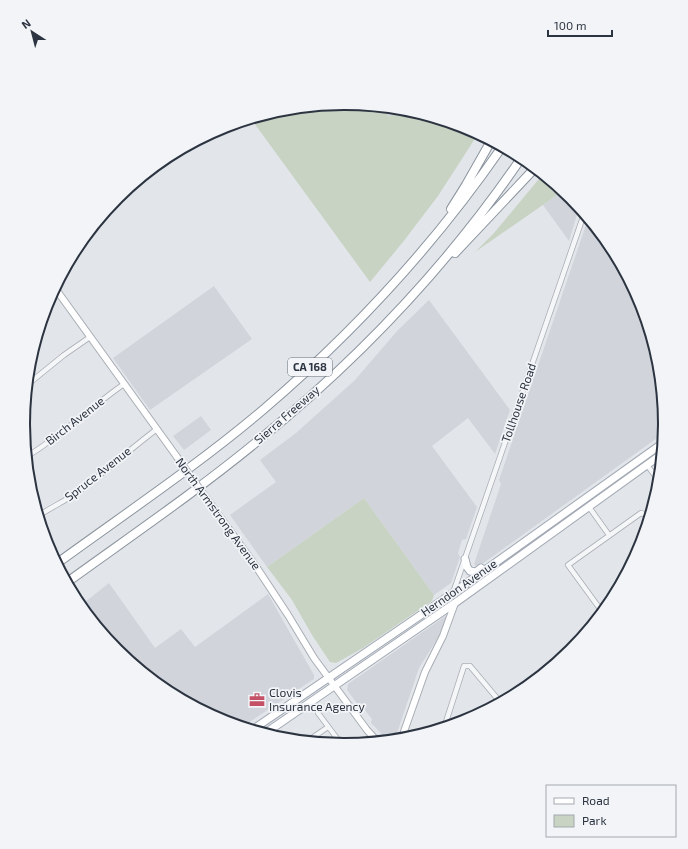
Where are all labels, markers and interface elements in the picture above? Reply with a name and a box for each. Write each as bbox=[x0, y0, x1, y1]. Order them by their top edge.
north arrow bbox=[12, 12, 52, 52]
scale bar bbox=[548, 12, 612, 38]
text: N bbox=[19, 16, 33, 31]
text: 100 m bbox=[554, 18, 586, 32]
road number: CA 168 bbox=[288, 358, 332, 376]
street label: Tollhouse Road bbox=[498, 361, 538, 444]
street label: Sierra Freeway bbox=[251, 382, 322, 446]
street label: Birch Avenue bbox=[42, 393, 106, 447]
street label: Spruce Avenue bbox=[61, 443, 133, 503]
street label: North Armstrong Avenue bbox=[173, 455, 264, 572]
street label: Herndon Avenue bbox=[418, 556, 499, 619]
place label: Clovis Insurance Agency bbox=[269, 685, 365, 713]
office icon: Clovis Insurance Agency bbox=[248, 691, 266, 709]
legend bbox=[546, 785, 676, 837]
text: Road bbox=[582, 793, 610, 807]
text: Park bbox=[582, 813, 607, 827]

